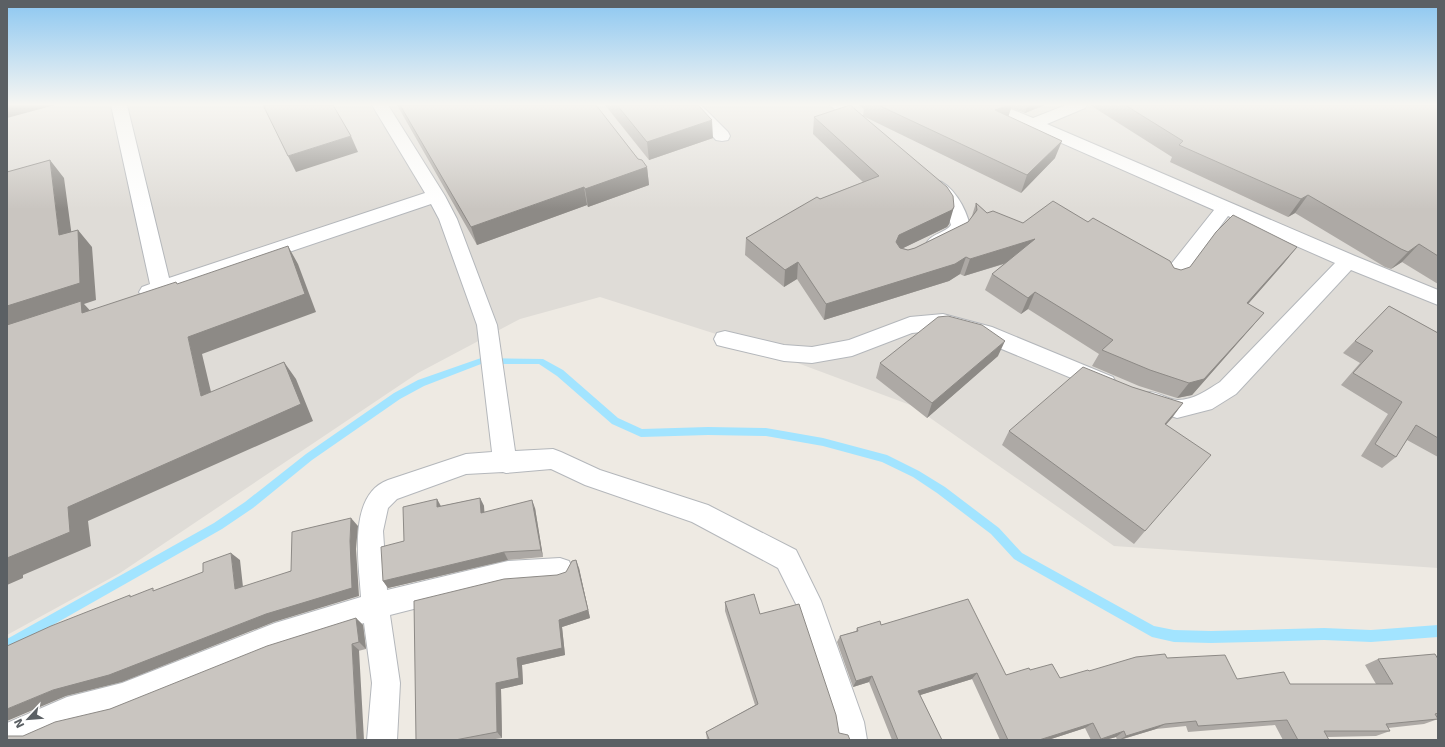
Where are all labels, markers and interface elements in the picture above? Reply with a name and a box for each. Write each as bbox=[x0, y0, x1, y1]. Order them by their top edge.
north arrow bbox=[8, 699, 48, 739]
text: N bbox=[12, 716, 27, 730]

